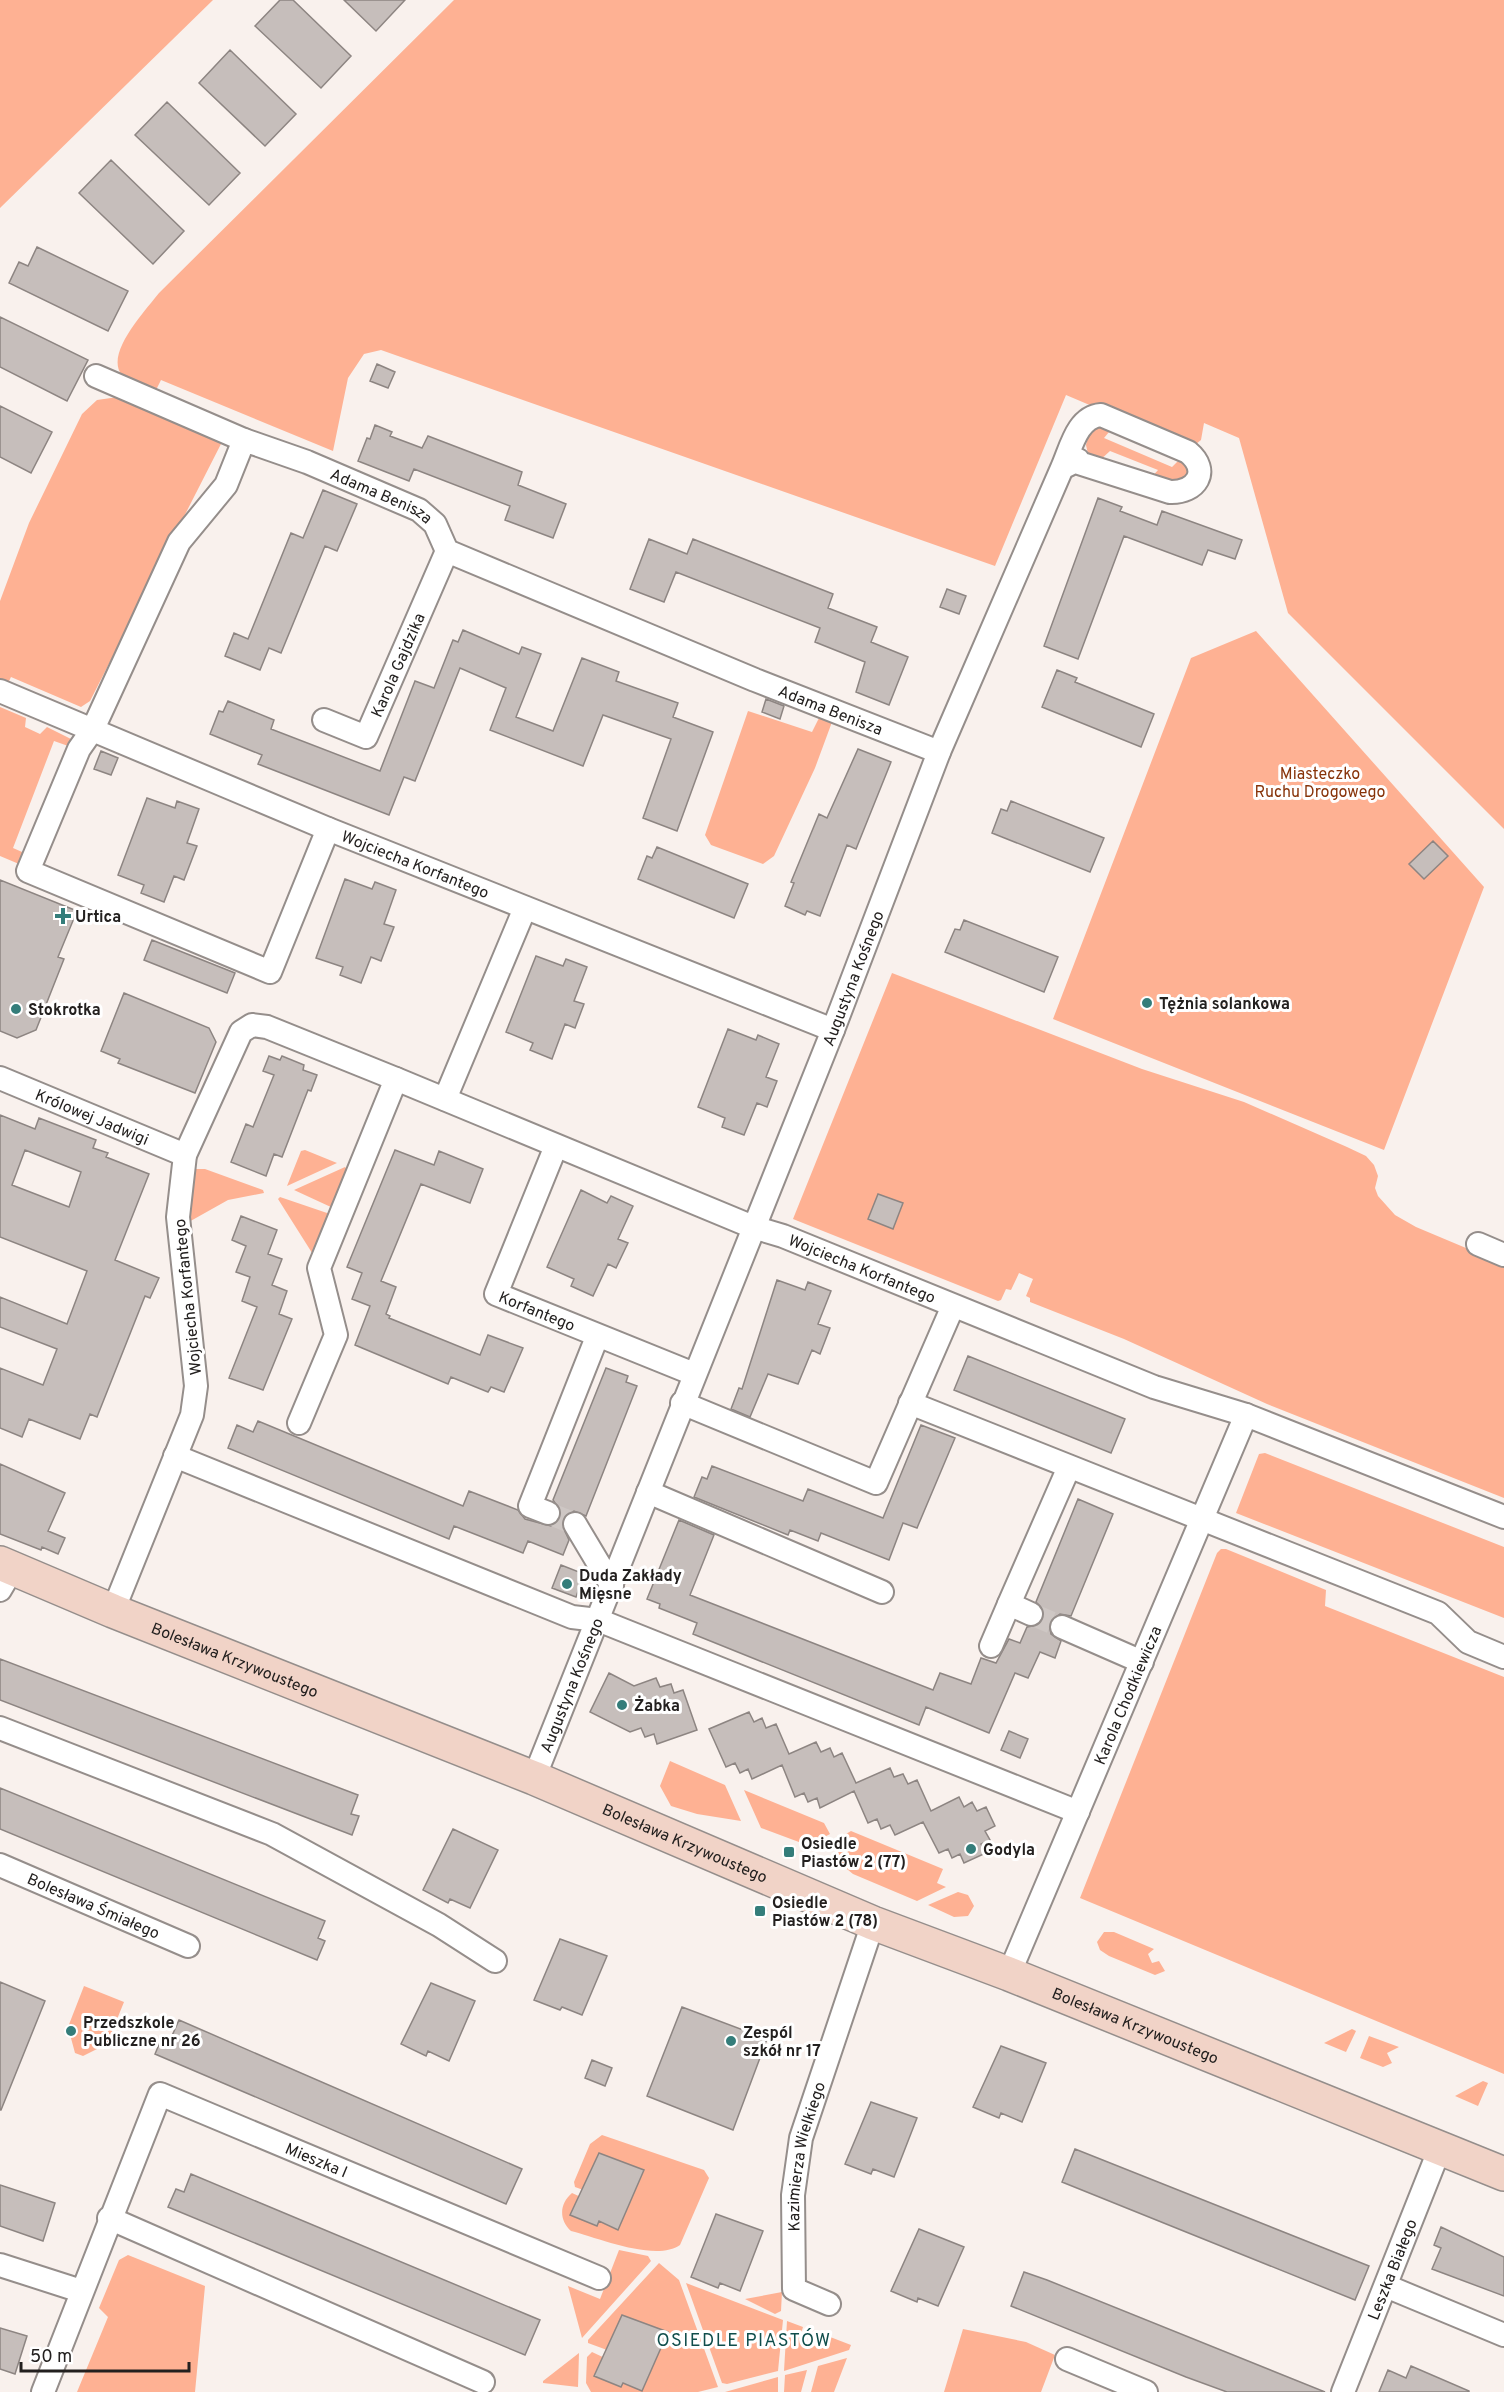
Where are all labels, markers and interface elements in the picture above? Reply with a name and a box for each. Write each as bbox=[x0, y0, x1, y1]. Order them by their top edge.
street label: Adama Benisza bbox=[327, 465, 436, 529]
street label: Karola Gajdzika bbox=[368, 610, 431, 721]
street label: Adama Benisza bbox=[775, 682, 885, 741]
park label: Miasteczko Ruchu Drogowego bbox=[1255, 765, 1385, 803]
street label: Wojciecha Korfantego bbox=[338, 827, 492, 904]
place label: Urtica bbox=[75, 908, 121, 928]
street label: Augustyna Kośnego bbox=[820, 908, 890, 1050]
marker: Urtica bbox=[56, 909, 70, 923]
place label: Tężnia solankowa bbox=[1159, 995, 1290, 1015]
marker: Tężnia solankowa bbox=[1140, 996, 1154, 1010]
place label: Stokrotka bbox=[28, 1001, 101, 1021]
marker: Stokrotka bbox=[9, 1002, 23, 1016]
street label: Królowej Jadwigi bbox=[32, 1086, 151, 1151]
street label: Wojciecha Korfantego bbox=[171, 1218, 207, 1376]
street label: Wojciecha Korfantego bbox=[785, 1231, 938, 1309]
street label: Korfantego bbox=[495, 1288, 578, 1337]
place label: Duda Zakłady Mięsne bbox=[579, 1567, 682, 1605]
marker: Duda Zakłady Mięsne bbox=[560, 1577, 574, 1591]
street label: Augustyna Kośnego bbox=[537, 1616, 609, 1756]
street label: Bolesława Krzywoustego bbox=[148, 1619, 321, 1703]
street label: Karola Chodkiewicza bbox=[1091, 1623, 1167, 1768]
place label: Żabka bbox=[634, 1695, 680, 1717]
marker: Żabka bbox=[615, 1698, 629, 1712]
street label: Bolesława Krzywoustego bbox=[599, 1800, 770, 1889]
place label: Osiedle Piastów 2 (77) bbox=[801, 1835, 906, 1873]
place label: Godyla bbox=[983, 1841, 1035, 1861]
marker: Godyla bbox=[964, 1842, 978, 1856]
marker: Osiedle Piastów 2 (77) bbox=[782, 1845, 796, 1859]
street label: Bolesława Śmiałego bbox=[24, 1870, 162, 1945]
place label: Osiedle Piastów 2 (78) bbox=[772, 1894, 878, 1932]
marker: Osiedle Piastów 2 (78) bbox=[753, 1904, 767, 1918]
street label: Bolesława Krzywoustego bbox=[1048, 1984, 1221, 2070]
place label: Przedszkole Publiczne nr 26 bbox=[83, 2014, 201, 2052]
marker: Przedszkole Publiczne nr 26 bbox=[64, 2024, 78, 2038]
place label: Zespól szkół nr 17 bbox=[743, 2024, 821, 2062]
marker: Zespól szkół nr 17 bbox=[724, 2034, 738, 2048]
street label: Kazimierza Wielkiego bbox=[784, 2080, 831, 2232]
street label: Mieszka I bbox=[282, 2140, 350, 2183]
street label: Leszka Białego bbox=[1365, 2217, 1423, 2324]
district label: OSIEDLE PIASTÓW bbox=[656, 2328, 832, 2353]
scale bar bbox=[21, 2335, 189, 2373]
text: 50 m bbox=[30, 2346, 72, 2369]

